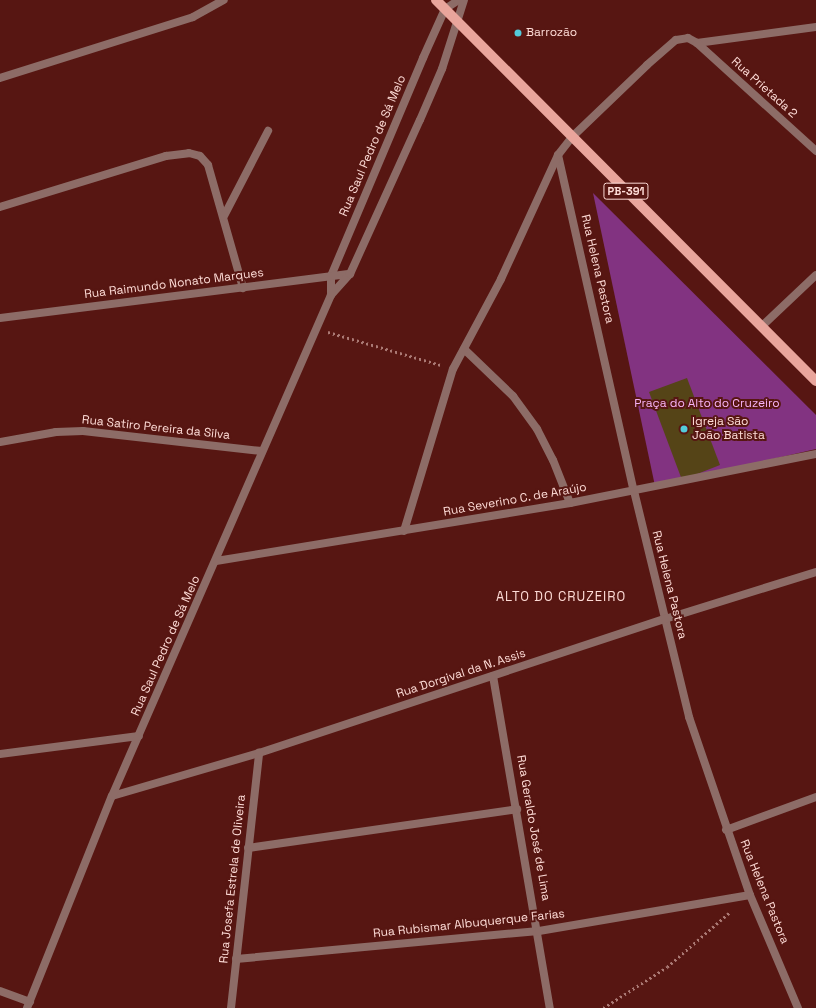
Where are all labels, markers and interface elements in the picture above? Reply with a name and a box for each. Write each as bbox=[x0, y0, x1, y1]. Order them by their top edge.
place label: Barrozão bbox=[526, 26, 577, 40]
marker: Barrozão bbox=[513, 28, 523, 38]
street label: Rua Prietada 2 bbox=[728, 55, 800, 121]
street label: Rua Saul Pedro de Sá Melo bbox=[337, 73, 409, 219]
road number: PB-391 bbox=[603, 182, 649, 200]
street label: Rua Helena Pastora bbox=[577, 213, 617, 325]
street label: Rua Raimundo Nonato Marques bbox=[83, 266, 265, 302]
park label: Praça do Alto do Cruzeiro bbox=[634, 397, 780, 411]
street label: Rua Satiro Pereira da Silva bbox=[81, 413, 231, 443]
place label: Igreja São João Batista bbox=[692, 415, 765, 443]
marker: Igreja São João Batista bbox=[679, 424, 689, 434]
street label: Rua Severino C. de Araújo bbox=[442, 480, 588, 520]
street label: Rua Helena Pastora bbox=[649, 529, 689, 641]
street label: Rua Saul Pedro de Sá Melo bbox=[128, 574, 204, 718]
district label: ALTO DO CRUZEIRO bbox=[496, 589, 626, 605]
street label: Rua Dorgival da N. Assis bbox=[394, 646, 528, 702]
street label: Rua Geraldo José de Lima bbox=[513, 754, 553, 902]
street label: Rua Josefa Estrela de Oliveira bbox=[217, 794, 249, 964]
street label: Rua Helena Pastora bbox=[736, 838, 792, 946]
street label: Rua Rubismar Albuquerque Farias bbox=[372, 907, 566, 941]

